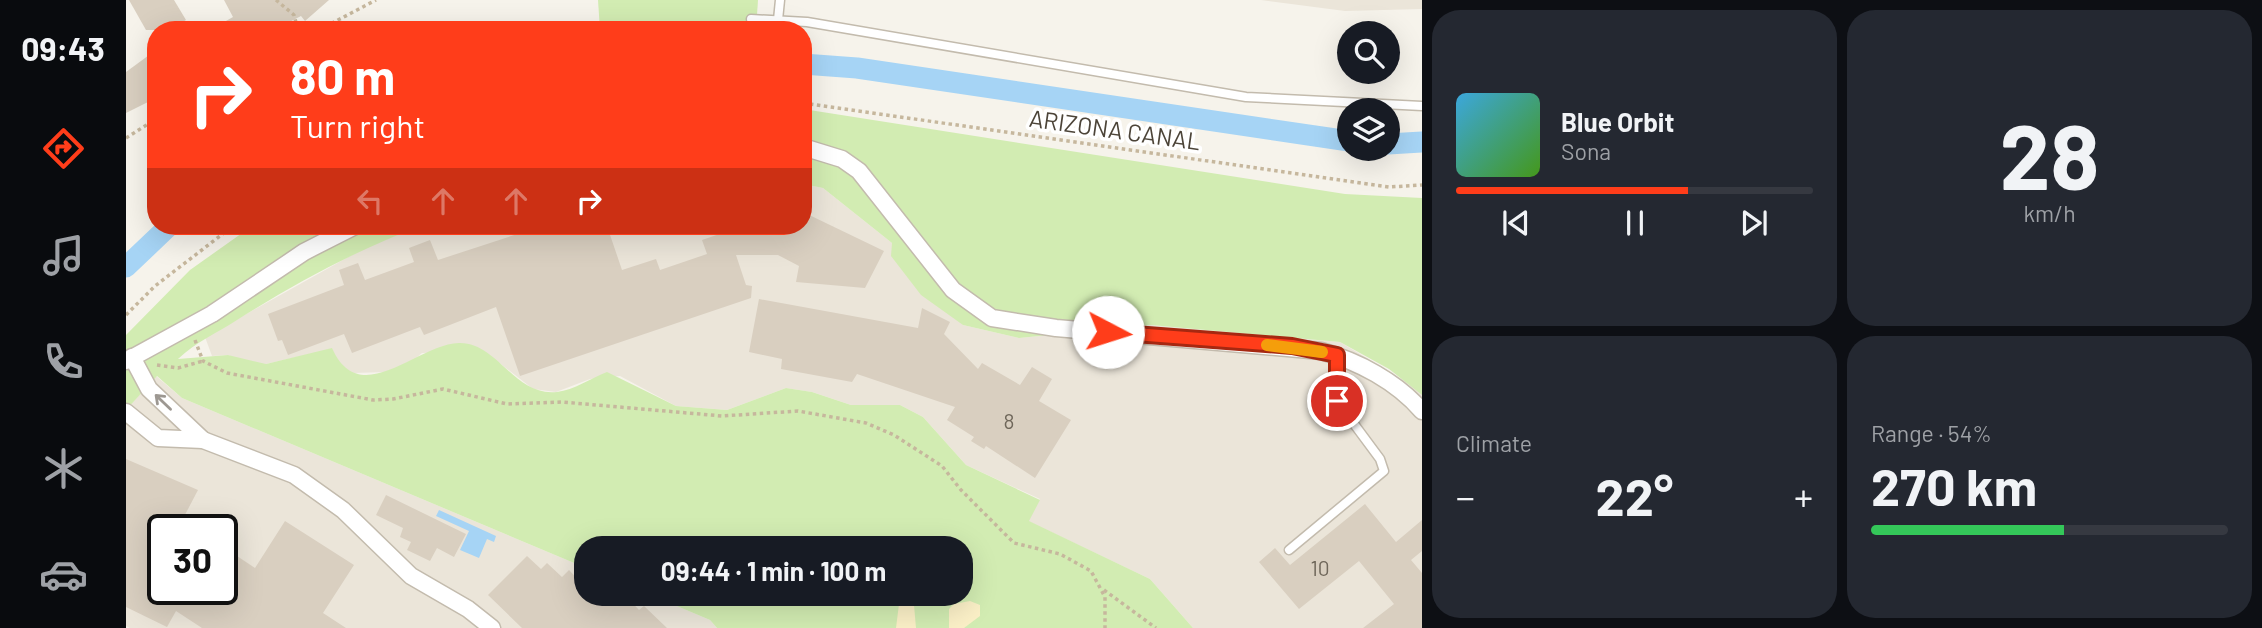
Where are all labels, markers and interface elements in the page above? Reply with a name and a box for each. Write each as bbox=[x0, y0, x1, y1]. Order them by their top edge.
map controls bbox=[1337, 21, 1400, 161]
button: search bbox=[1337, 21, 1400, 84]
text: 09:43 bbox=[21, 29, 105, 67]
text: 80 m bbox=[290, 46, 395, 105]
icon: right bbox=[175, 49, 266, 140]
button: layers bbox=[1337, 98, 1400, 161]
text: 28 bbox=[1999, 99, 2100, 208]
street label: ARIZONA CANAL bbox=[1027, 103, 1203, 155]
text: Turn right bbox=[290, 106, 425, 144]
text: Blue Orbit bbox=[1561, 106, 1674, 137]
icon: directions bbox=[39, 124, 88, 173]
text: Sona bbox=[1561, 137, 1611, 165]
icon: left bbox=[351, 182, 389, 220]
icon: ahead bbox=[424, 182, 462, 220]
icon: ahead bbox=[497, 182, 535, 220]
icon: right bbox=[570, 182, 608, 220]
text: km/h bbox=[2023, 199, 2076, 227]
icon: previous bbox=[1497, 204, 1535, 242]
icon: pause bbox=[1616, 204, 1654, 242]
icon: next bbox=[1735, 204, 1773, 242]
icon: music bbox=[39, 231, 88, 280]
position arrow bbox=[1071, 295, 1145, 369]
icon: phone bbox=[39, 337, 88, 386]
pin bbox=[1307, 371, 1367, 431]
icon: arrive bbox=[1318, 382, 1356, 420]
one-way arrow bbox=[155, 394, 172, 411]
house number: 8 bbox=[1004, 408, 1014, 433]
text: Range · 54% bbox=[1871, 419, 1992, 447]
text: Climate bbox=[1456, 429, 1532, 457]
icon: climate bbox=[39, 444, 88, 493]
text: 270 km bbox=[1871, 454, 2037, 516]
text: 22° bbox=[1596, 464, 1673, 526]
text: − bbox=[1456, 473, 1475, 519]
text: + bbox=[1794, 473, 1813, 519]
speed limit sign: 30 bbox=[147, 514, 238, 605]
icon: car bbox=[39, 550, 88, 599]
text: 09:44 · 1 min · 100 m bbox=[661, 555, 886, 586]
house number: 10 bbox=[1310, 555, 1330, 580]

